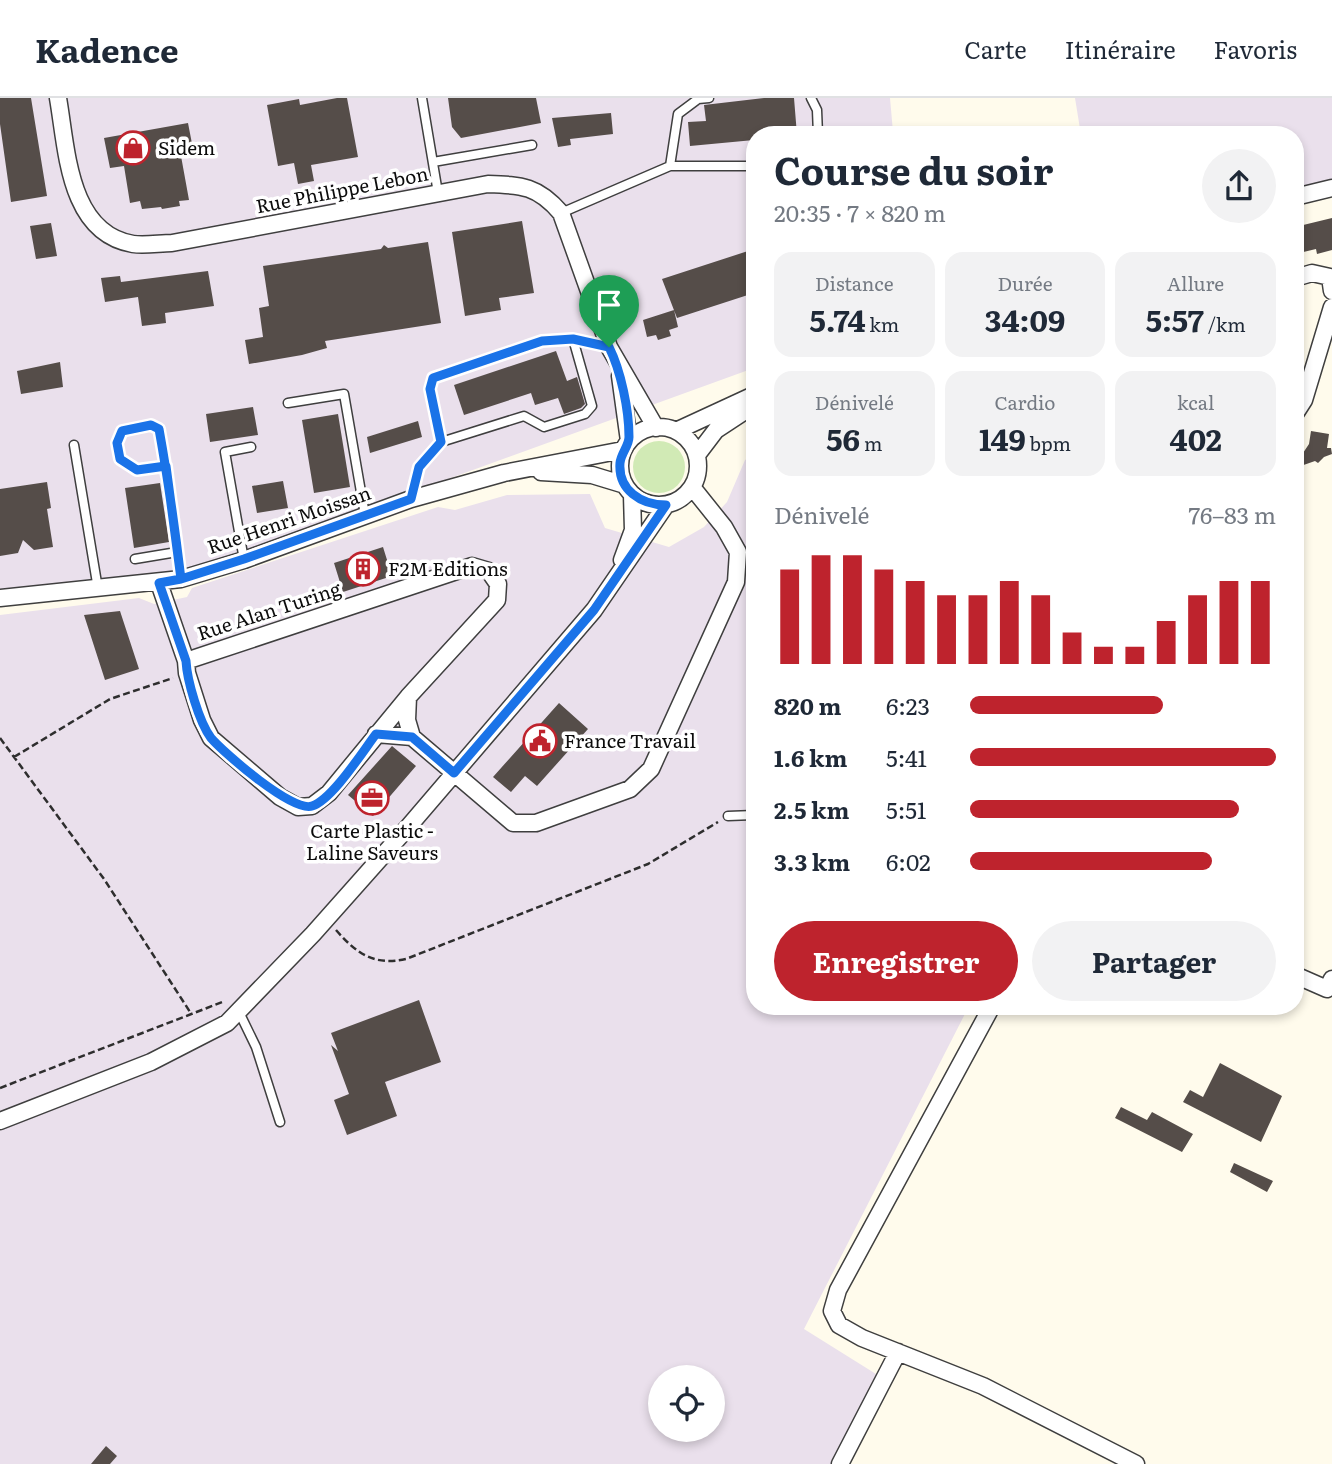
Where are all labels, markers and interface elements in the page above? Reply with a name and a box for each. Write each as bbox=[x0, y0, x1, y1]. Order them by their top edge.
text: Kadence bbox=[35, 24, 179, 73]
text: Carte bbox=[964, 31, 1027, 66]
text: Itinéraire bbox=[1065, 31, 1176, 66]
text: Favoris bbox=[1214, 31, 1297, 66]
shop icon: Sidem bbox=[114, 129, 152, 167]
place label: Sidem bbox=[158, 133, 215, 161]
text: Course du soir bbox=[774, 140, 1053, 197]
button: share bbox=[1202, 149, 1276, 223]
street label: Rue Philippe Lebon bbox=[253, 159, 430, 219]
text: 20:35 · 7 × 820 m bbox=[774, 195, 946, 229]
text: Distance bbox=[815, 269, 894, 297]
text: Durée bbox=[997, 269, 1053, 297]
text: Allure bbox=[1167, 269, 1224, 297]
pin bbox=[579, 275, 639, 347]
icon: arrive bbox=[590, 286, 628, 324]
text: 5.74 bbox=[809, 297, 866, 341]
text: 34:09 bbox=[985, 297, 1065, 341]
text: 5:57 bbox=[1146, 297, 1204, 341]
text: km bbox=[866, 310, 899, 338]
text: /km bbox=[1204, 310, 1246, 338]
text: Dénivelé bbox=[815, 388, 894, 416]
text: Cardio bbox=[994, 388, 1056, 416]
text: kcal bbox=[1177, 388, 1214, 416]
text: 56 bbox=[826, 416, 860, 460]
text: 149 bbox=[979, 416, 1026, 460]
text: 402 bbox=[1170, 416, 1222, 460]
text: m bbox=[860, 429, 882, 457]
text: bpm bbox=[1026, 429, 1071, 457]
street label: Rue Henri Moissan bbox=[203, 478, 374, 560]
text: Dénivelé bbox=[774, 497, 870, 531]
text: 76–83 m bbox=[1188, 497, 1276, 531]
building icon: F2M Editions bbox=[344, 550, 382, 588]
place label: F2M Editions bbox=[388, 554, 508, 582]
street label: Rue Alan Turing bbox=[193, 574, 345, 646]
text: 820 m bbox=[774, 688, 841, 722]
text: 6:23 bbox=[886, 688, 930, 722]
public building icon: France Travail bbox=[521, 722, 559, 760]
place label: France Travail bbox=[564, 726, 696, 754]
text: 1.6 km bbox=[774, 740, 847, 774]
text: 5:41 bbox=[886, 740, 927, 774]
office icon: Carte Plastic - Laline Saveurs bbox=[353, 779, 391, 817]
text: 2.5 km bbox=[774, 792, 849, 826]
text: 5:51 bbox=[886, 792, 926, 826]
place label: Carte Plastic - Laline Saveurs bbox=[306, 816, 438, 866]
text: 3.3 km bbox=[774, 844, 850, 878]
text: 6:02 bbox=[886, 844, 931, 878]
button: Enregistrer bbox=[774, 921, 1018, 1001]
button: Partager bbox=[1032, 921, 1276, 1001]
map controls bbox=[648, 1365, 725, 1442]
button: locate bbox=[648, 1365, 725, 1442]

